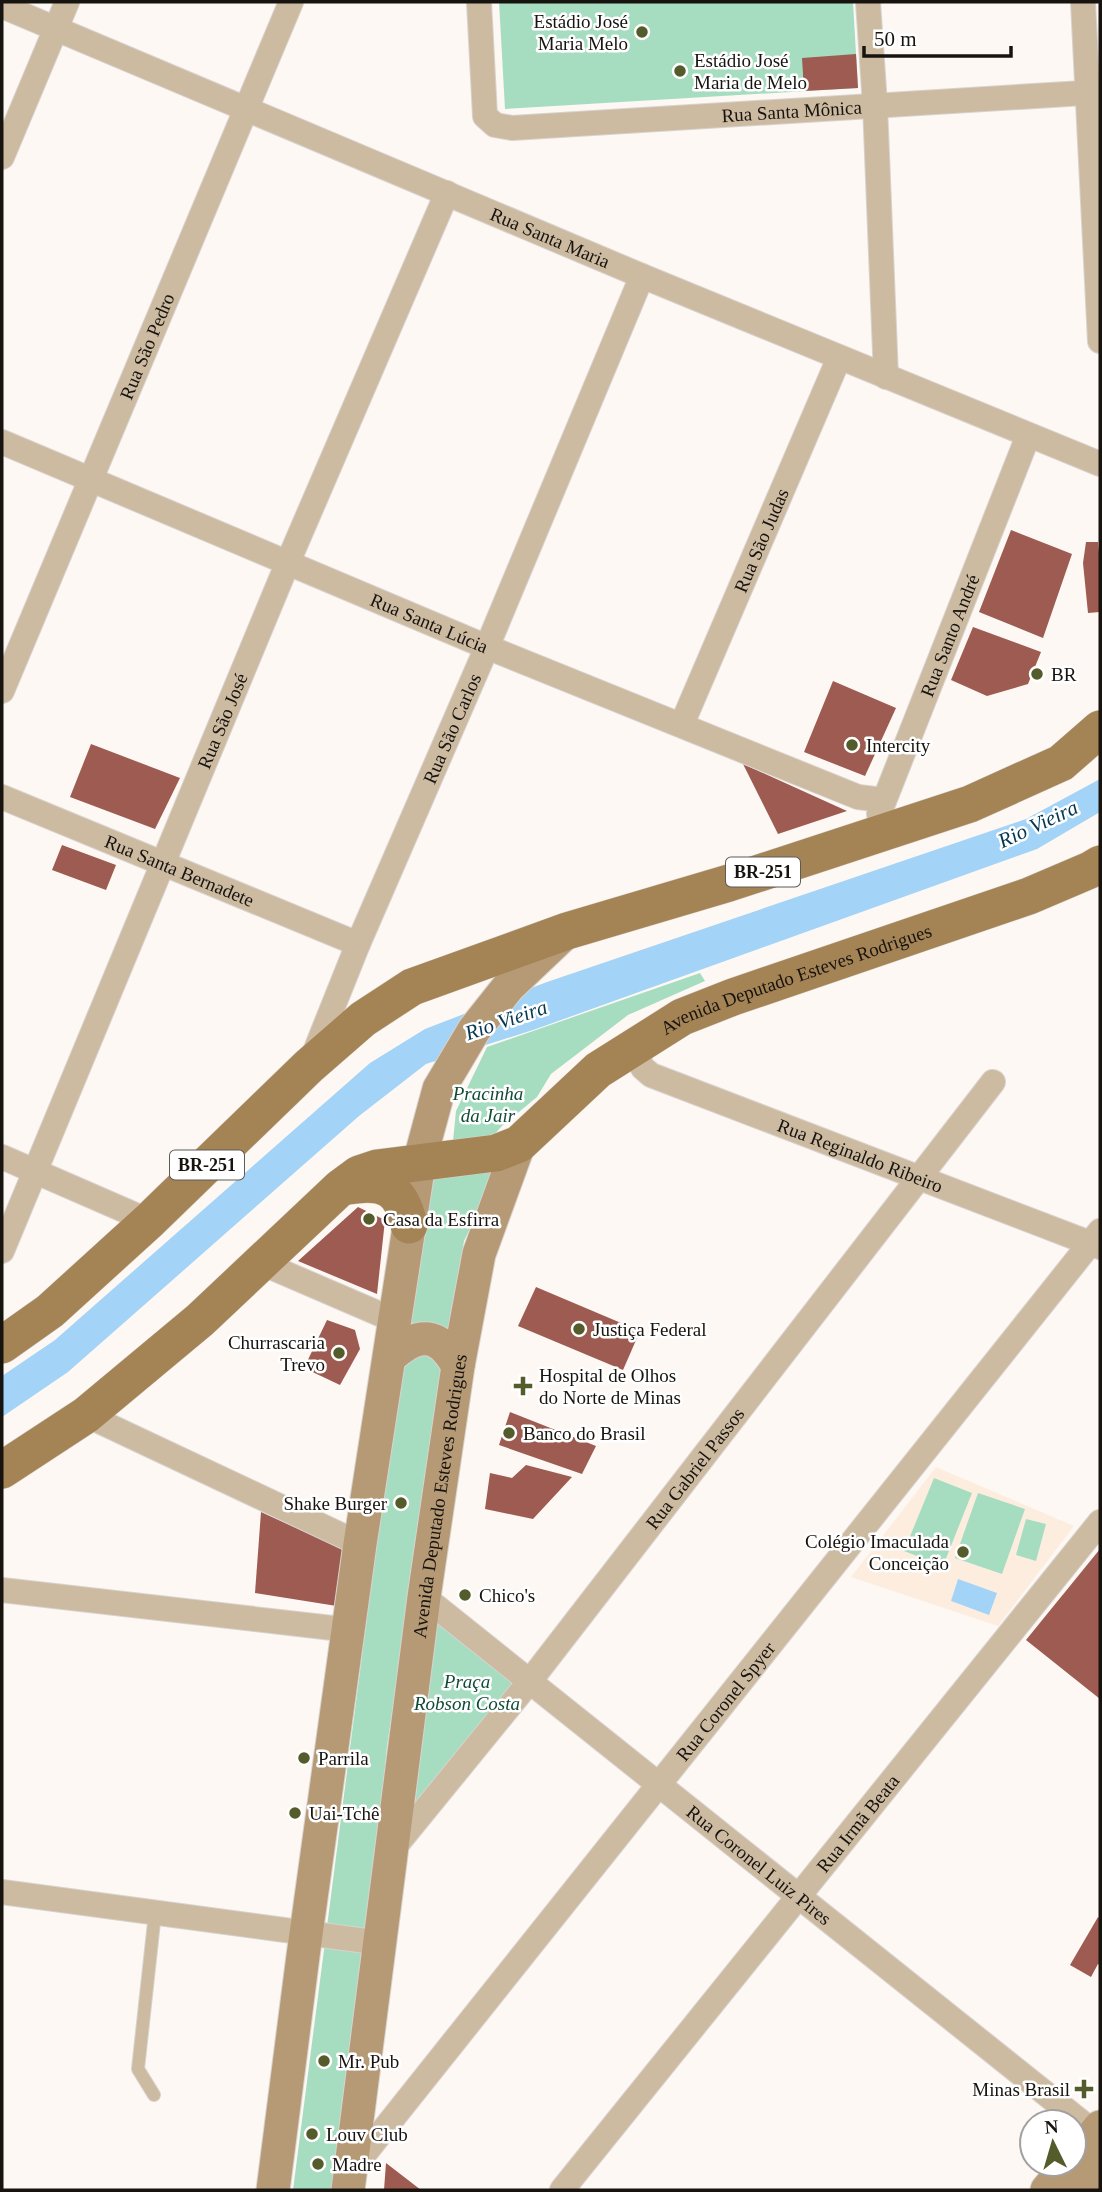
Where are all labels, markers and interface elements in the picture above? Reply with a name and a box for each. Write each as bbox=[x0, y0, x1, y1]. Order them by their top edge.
place label: Estádio José Maria Melo bbox=[534, 11, 628, 54]
scale bar bbox=[864, 14, 1011, 58]
marker: Estádio José Maria Melo bbox=[634, 24, 650, 40]
text: 50 m bbox=[874, 27, 917, 51]
place label: Estádio José Maria de Melo bbox=[694, 50, 807, 93]
marker: Estádio José Maria de Melo bbox=[672, 63, 688, 79]
street label: Rua Santa Mônica bbox=[721, 97, 863, 126]
street label: Rua Santa Maria bbox=[487, 203, 613, 272]
street label: Rua São Pedro bbox=[116, 290, 179, 402]
street label: Rua São Judas bbox=[730, 485, 793, 595]
street label: Rua Santo André bbox=[916, 571, 983, 700]
street label: Rua Santa Lúcia bbox=[367, 589, 492, 657]
place label: BR bbox=[1051, 664, 1077, 685]
marker: BR bbox=[1029, 666, 1045, 682]
street label: Rua São José bbox=[193, 670, 252, 772]
street label: Rua São Carlos bbox=[419, 670, 485, 787]
place label: Intercity bbox=[866, 735, 931, 756]
marker: Intercity bbox=[844, 737, 860, 753]
water label: Rio Vieira bbox=[993, 795, 1082, 853]
street label: Rua Santa Bernadete bbox=[102, 831, 257, 911]
road number: BR-251 bbox=[726, 858, 800, 886]
street label: Avenida Deputado Esteves Rodrigues bbox=[657, 920, 934, 1039]
water label: Rio Vieira bbox=[461, 995, 550, 1046]
park label: Pracinha da Jair bbox=[452, 1083, 523, 1126]
street label: Rua Reginaldo Ribeiro bbox=[775, 1115, 946, 1197]
road number: BR-251 bbox=[170, 1150, 244, 1180]
place label: Casa da Esfirra bbox=[383, 1209, 500, 1230]
marker: Casa da Esfirra bbox=[361, 1211, 377, 1227]
place label: Justiça Federal bbox=[593, 1319, 706, 1340]
marker: Justiça Federal bbox=[571, 1321, 587, 1337]
place label: Churrascaria Trevo bbox=[228, 1332, 326, 1375]
marker: Churrascaria Trevo bbox=[331, 1345, 347, 1361]
street label: Avenida Deputado Esteves Rodrigues bbox=[409, 1352, 471, 1640]
place label: Hospital de Olhos do Norte de Minas bbox=[539, 1365, 681, 1408]
marker: Hospital de Olhos do Norte de Minas bbox=[513, 1376, 533, 1396]
street label: Rua Gabriel Passos bbox=[642, 1403, 749, 1533]
place label: Banco do Brasil bbox=[523, 1423, 645, 1444]
marker: Banco do Brasil bbox=[501, 1425, 517, 1441]
place label: Shake Burger bbox=[283, 1493, 388, 1514]
marker: Shake Burger bbox=[393, 1495, 409, 1511]
place label: Colégio Imaculada Conceição bbox=[805, 1531, 950, 1574]
marker: Colégio Imaculada Conceição bbox=[955, 1544, 971, 1560]
place label: Chico's bbox=[479, 1585, 535, 1606]
marker: Chico's bbox=[457, 1587, 473, 1603]
street label: Rua Coronel Spyer bbox=[672, 1638, 780, 1765]
park label: Praça Robson Costa bbox=[413, 1671, 520, 1714]
place label: Parrila bbox=[318, 1748, 369, 1769]
marker: Parrila bbox=[296, 1750, 312, 1766]
street label: Rua Irmã Beata bbox=[812, 1770, 904, 1877]
street label: Rua Coronel Luiz Pires bbox=[682, 1801, 835, 1929]
place label: Uai-Tchê bbox=[309, 1803, 379, 1824]
marker: Uai-Tchê bbox=[287, 1805, 303, 1821]
place label: Mr. Pub bbox=[338, 2051, 399, 2072]
marker: Mr. Pub bbox=[316, 2053, 332, 2069]
place label: Minas Brasil bbox=[972, 2079, 1070, 2100]
marker: Minas Brasil bbox=[1076, 2081, 1092, 2097]
north arrow bbox=[1018, 2108, 1088, 2178]
text: N bbox=[1044, 2115, 1060, 2138]
place label: Louv Club bbox=[326, 2124, 408, 2145]
marker: Louv Club bbox=[304, 2126, 320, 2142]
place label: Madre bbox=[332, 2154, 382, 2175]
marker: Madre bbox=[310, 2156, 326, 2172]

